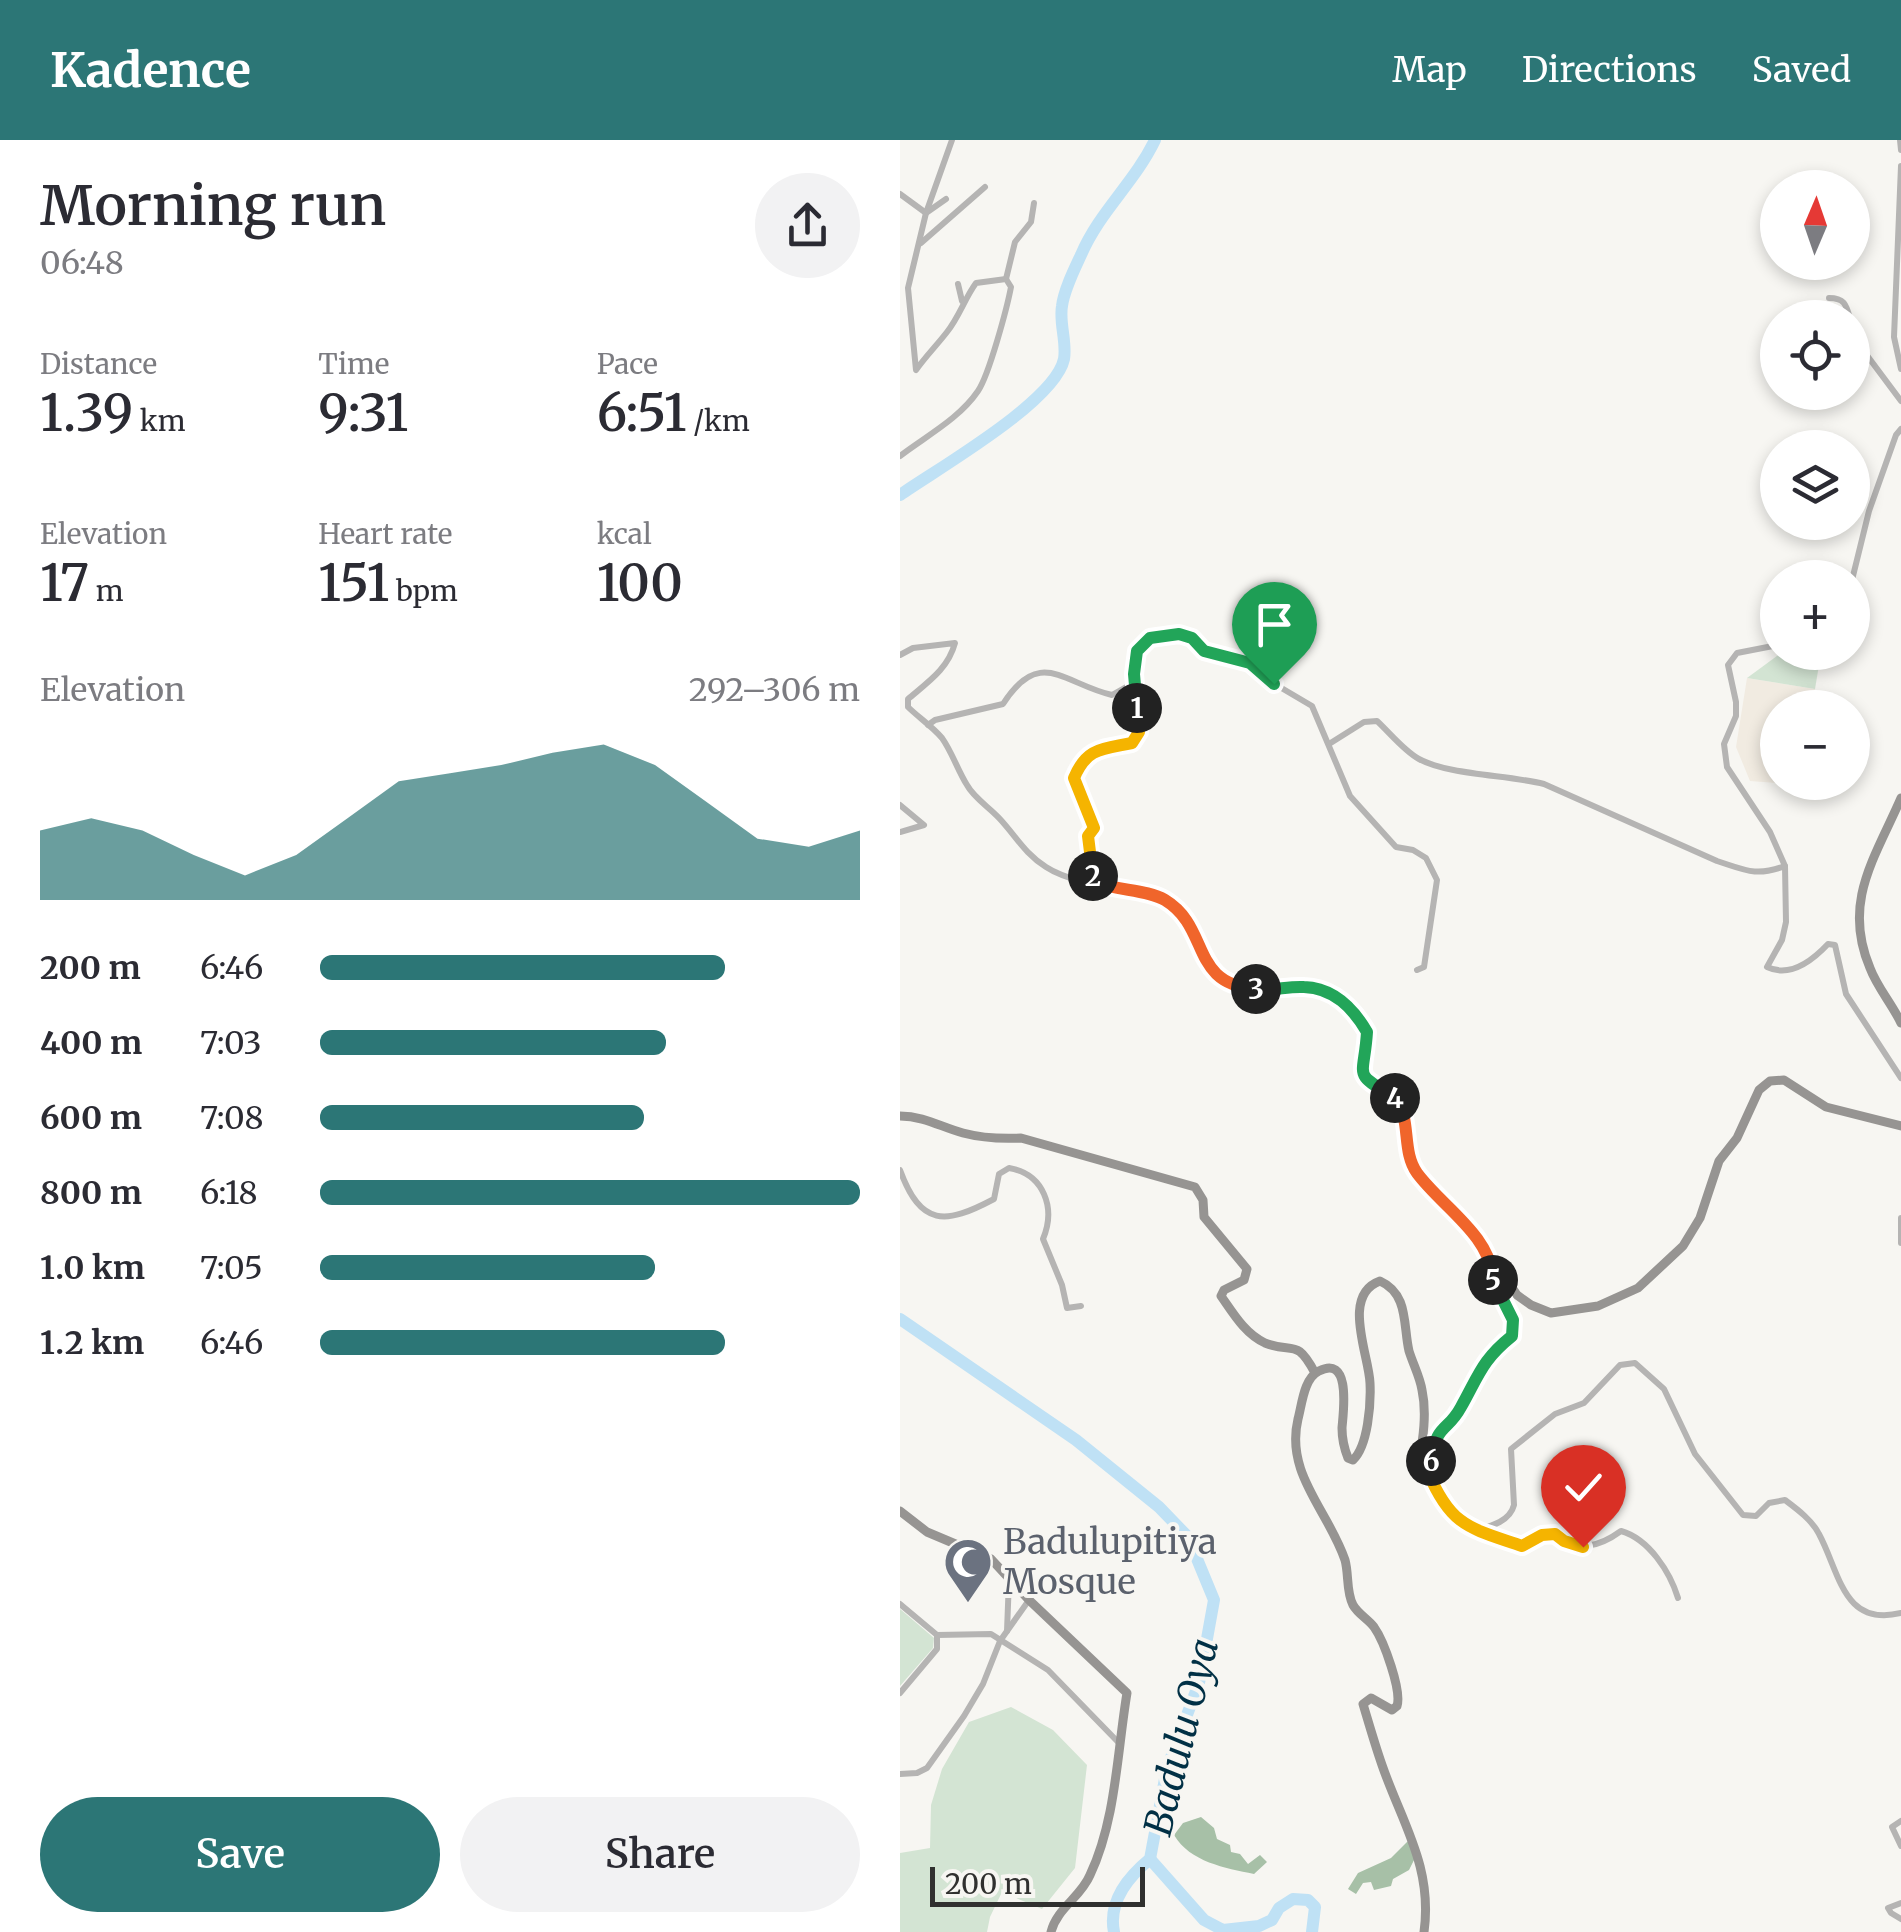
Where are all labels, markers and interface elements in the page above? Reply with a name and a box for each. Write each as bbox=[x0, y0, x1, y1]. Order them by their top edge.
text: Kadence bbox=[50, 40, 251, 100]
text: Map bbox=[1392, 48, 1467, 92]
text: Directions bbox=[1522, 48, 1697, 92]
text: Saved bbox=[1752, 48, 1851, 92]
north arrow bbox=[1760, 170, 1870, 280]
map controls bbox=[1760, 170, 1870, 800]
text: Morning run bbox=[40, 171, 386, 240]
button: share bbox=[755, 173, 860, 278]
text: 06:48 bbox=[40, 243, 124, 283]
button: locate bbox=[1760, 300, 1870, 410]
text: Distance bbox=[40, 346, 157, 382]
text: Time bbox=[318, 346, 389, 382]
text: Pace bbox=[597, 346, 658, 382]
text: 1.39 bbox=[40, 382, 133, 445]
text: 9:31 bbox=[318, 382, 408, 445]
text: 6:51 bbox=[597, 382, 687, 445]
text: km bbox=[133, 403, 185, 439]
text: /km bbox=[687, 403, 750, 439]
button: layers bbox=[1760, 430, 1870, 540]
text: Elevation bbox=[40, 516, 167, 552]
text: Heart rate bbox=[318, 516, 452, 552]
text: kcal bbox=[597, 516, 652, 552]
text: 17 bbox=[40, 552, 89, 615]
text: 151 bbox=[318, 552, 389, 615]
text: 100 bbox=[597, 552, 683, 615]
button: + bbox=[1760, 560, 1870, 670]
text: m bbox=[89, 573, 123, 609]
text: bpm bbox=[389, 573, 458, 609]
pin bbox=[1232, 582, 1317, 685]
icon: arrive bbox=[1247, 597, 1302, 652]
text: Elevation bbox=[40, 670, 185, 710]
text: 292–306 m bbox=[689, 670, 860, 710]
pin: 1 bbox=[1112, 683, 1162, 733]
text: 1 bbox=[1131, 690, 1143, 726]
button: − bbox=[1760, 690, 1870, 800]
pin: 2 bbox=[1068, 851, 1118, 901]
text: 2 bbox=[1085, 858, 1101, 894]
text: 200 m bbox=[40, 948, 141, 988]
text: 6:46 bbox=[200, 948, 263, 988]
pin: 3 bbox=[1231, 964, 1281, 1014]
text: 3 bbox=[1248, 971, 1264, 1007]
text: 400 m bbox=[40, 1023, 142, 1063]
text: 7:03 bbox=[200, 1023, 262, 1063]
pin: 4 bbox=[1370, 1073, 1420, 1123]
text: 4 bbox=[1386, 1080, 1404, 1116]
text: 600 m bbox=[40, 1098, 142, 1138]
text: 7:08 bbox=[200, 1098, 264, 1138]
text: 800 m bbox=[40, 1173, 142, 1213]
text: 6:18 bbox=[200, 1173, 257, 1213]
text: 1.0 km bbox=[40, 1248, 145, 1288]
text: 7:05 bbox=[200, 1248, 263, 1288]
pin: 5 bbox=[1468, 1255, 1518, 1305]
text: 5 bbox=[1485, 1262, 1501, 1298]
text: 1.2 km bbox=[40, 1323, 144, 1363]
text: 6:46 bbox=[200, 1323, 263, 1363]
pin: 6 bbox=[1406, 1436, 1456, 1486]
text: 6 bbox=[1422, 1443, 1440, 1479]
pin bbox=[1541, 1445, 1626, 1548]
icon: check bbox=[1556, 1460, 1611, 1515]
place label: Badulupitiya Mosque bbox=[1003, 1520, 1217, 1604]
mosque icon: Badulupitiya Mosque bbox=[942, 1536, 994, 1604]
water label: Badulu Oya bbox=[1134, 1634, 1228, 1840]
button: Save bbox=[40, 1797, 440, 1912]
button: Share bbox=[460, 1797, 860, 1912]
scale bar bbox=[930, 1862, 1145, 1906]
text: 200 m bbox=[945, 1866, 1032, 1902]

